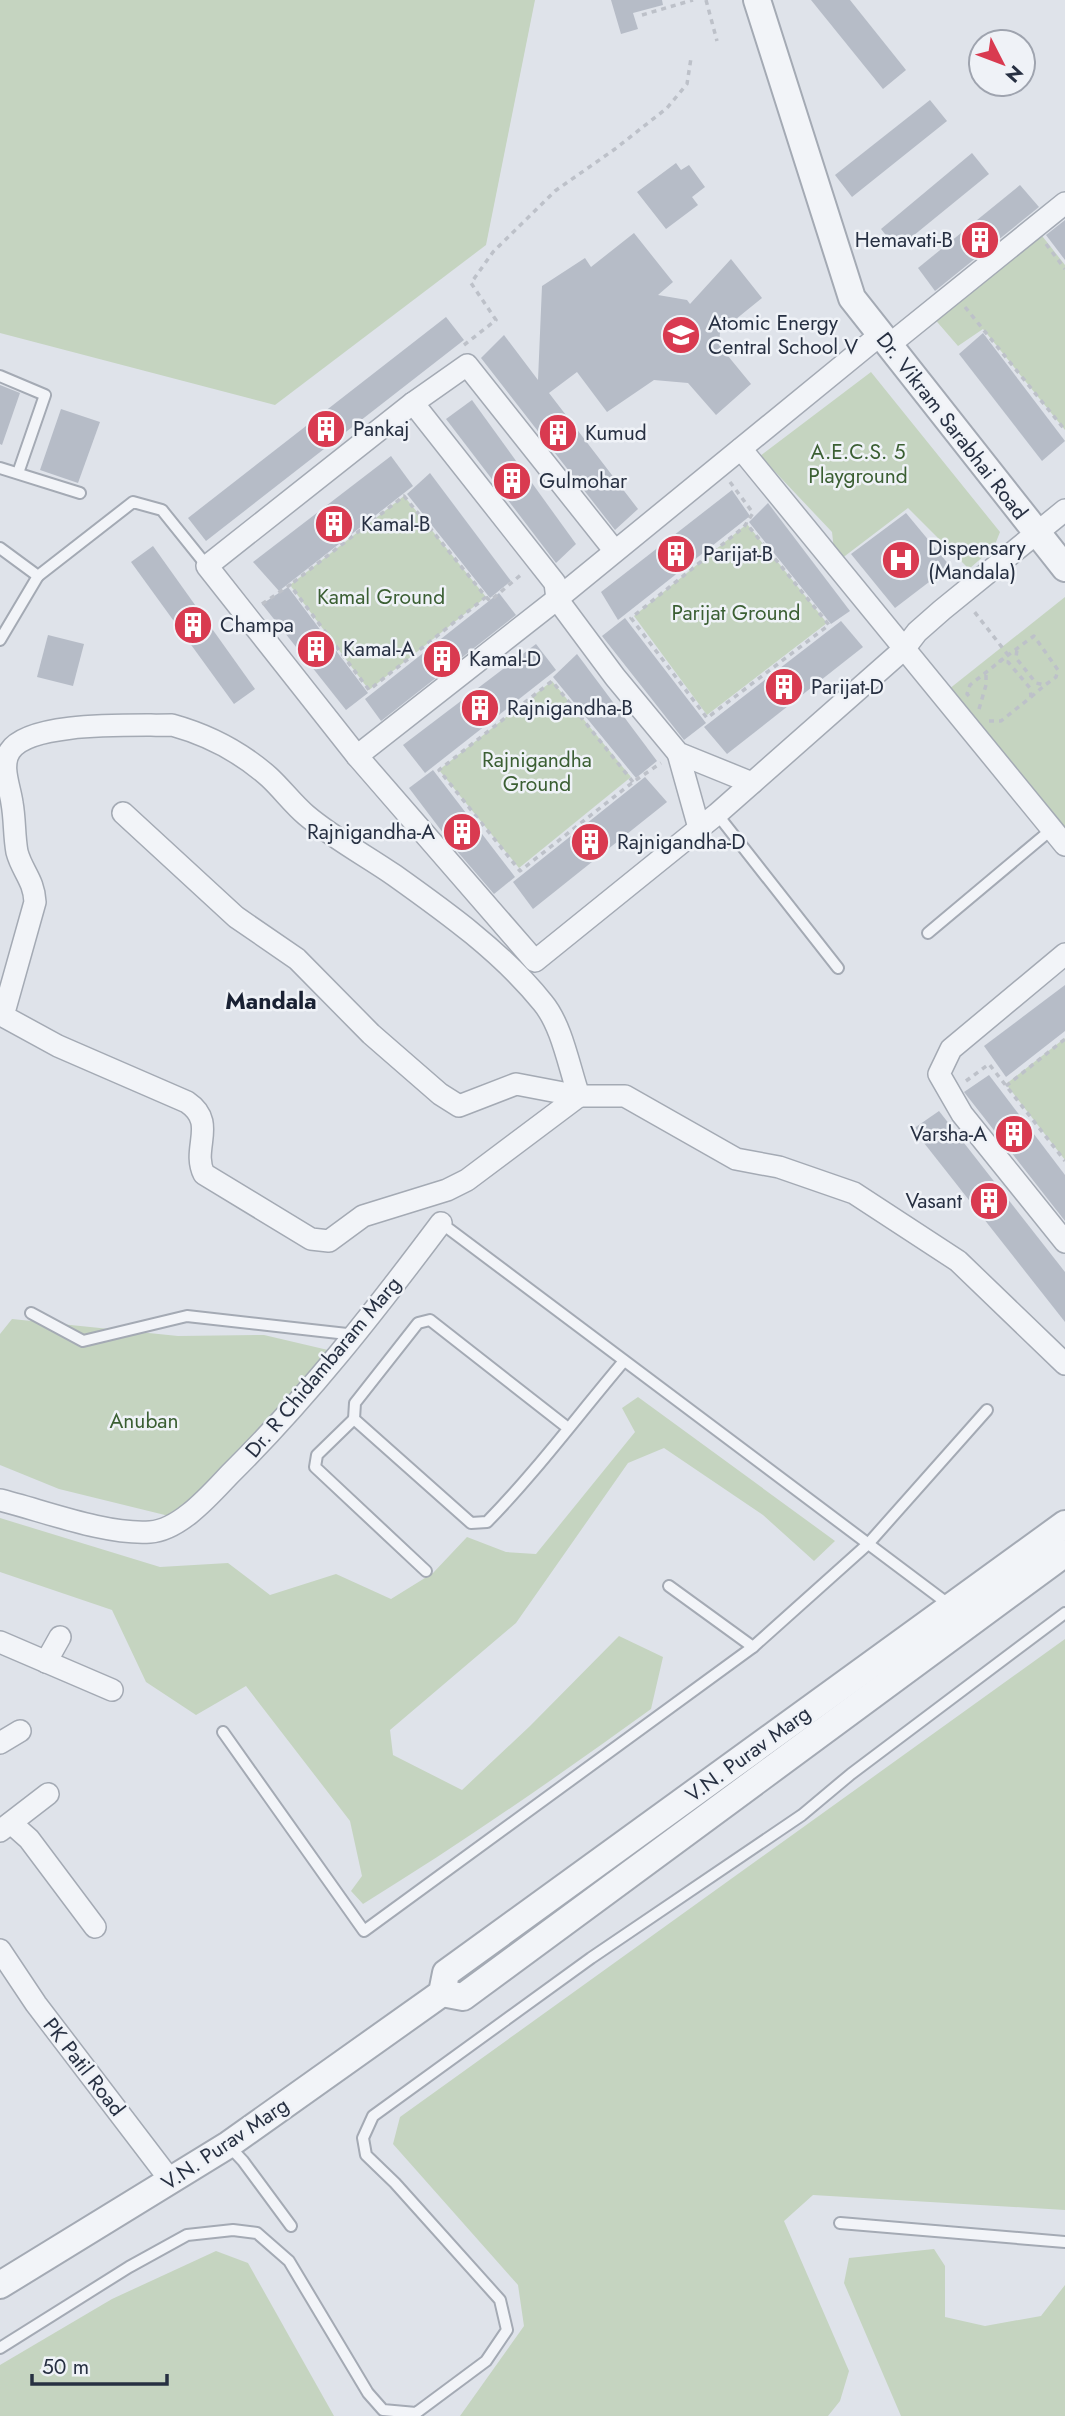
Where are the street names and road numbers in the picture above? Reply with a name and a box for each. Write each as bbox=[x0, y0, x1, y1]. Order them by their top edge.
street label: Dr. Vikram Sarabhai Road bbox=[869, 326, 1035, 526]
street label: Dr. R Chidambaram Marg bbox=[238, 1270, 408, 1464]
street label: V.N. Purav Marg bbox=[679, 1698, 817, 1810]
street label: PK Patil Road bbox=[36, 2011, 132, 2123]
street label: V.N. Purav Marg bbox=[155, 2090, 295, 2198]

